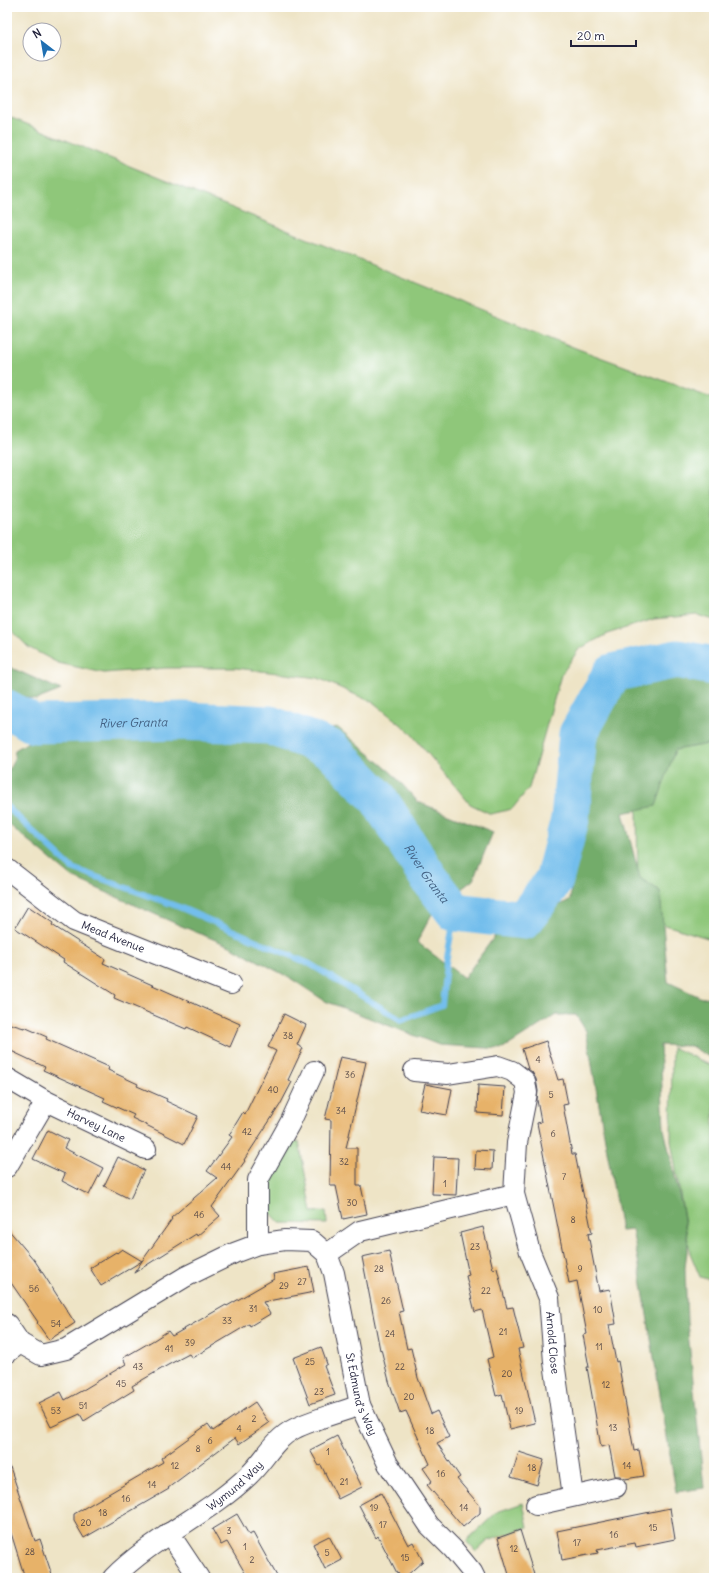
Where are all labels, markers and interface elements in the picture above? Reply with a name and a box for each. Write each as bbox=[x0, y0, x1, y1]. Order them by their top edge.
north arrow bbox=[22, 22, 62, 62]
scale bar bbox=[571, 22, 636, 48]
text: N bbox=[30, 25, 44, 41]
text: 20 m bbox=[577, 28, 605, 43]
water label: River Granta bbox=[99, 714, 169, 730]
water label: River Granta bbox=[401, 841, 453, 906]
street label: Mead Avenue bbox=[79, 918, 147, 956]
house number: 38 bbox=[283, 1030, 293, 1041]
house number: 4 bbox=[535, 1054, 541, 1065]
house number: 36 bbox=[345, 1069, 355, 1080]
house number: 40 bbox=[267, 1084, 279, 1095]
house number: 5 bbox=[548, 1089, 554, 1100]
street label: Harvey Lane bbox=[65, 1105, 128, 1145]
house number: 34 bbox=[336, 1105, 346, 1116]
house number: 42 bbox=[242, 1126, 252, 1137]
house number: 6 bbox=[550, 1128, 556, 1139]
house number: 32 bbox=[339, 1156, 349, 1167]
house number: 44 bbox=[221, 1161, 231, 1172]
house number: 7 bbox=[562, 1171, 567, 1182]
house number: 1 bbox=[443, 1178, 447, 1189]
house number: 30 bbox=[346, 1197, 358, 1208]
house number: 46 bbox=[194, 1209, 204, 1220]
house number: 8 bbox=[570, 1214, 576, 1225]
house number: 23 bbox=[470, 1241, 480, 1252]
house number: 28 bbox=[374, 1263, 384, 1274]
house number: 9 bbox=[577, 1263, 583, 1274]
house number: 27 bbox=[297, 1276, 307, 1287]
house number: 29 bbox=[279, 1280, 289, 1291]
house number: 56 bbox=[29, 1283, 39, 1294]
house number: 22 bbox=[481, 1285, 491, 1296]
house number: 26 bbox=[381, 1295, 391, 1306]
house number: 31 bbox=[249, 1303, 257, 1314]
house number: 10 bbox=[593, 1304, 603, 1315]
street label: Arnold Close bbox=[543, 1311, 563, 1375]
house number: 33 bbox=[222, 1315, 232, 1326]
house number: 54 bbox=[51, 1318, 61, 1329]
house number: 21 bbox=[499, 1326, 507, 1337]
house number: 24 bbox=[385, 1328, 395, 1339]
house number: 39 bbox=[185, 1337, 195, 1348]
house number: 11 bbox=[595, 1341, 603, 1352]
house number: 41 bbox=[165, 1343, 173, 1354]
street label: St Edmund's Way bbox=[343, 1352, 380, 1438]
house number: 25 bbox=[305, 1356, 315, 1367]
house number: 43 bbox=[133, 1361, 143, 1372]
house number: 22 bbox=[395, 1361, 405, 1372]
house number: 20 bbox=[502, 1368, 513, 1379]
house number: 45 bbox=[116, 1378, 126, 1389]
house number: 12 bbox=[602, 1379, 610, 1390]
house number: 23 bbox=[314, 1386, 324, 1397]
house number: 20 bbox=[404, 1391, 415, 1402]
house number: 51 bbox=[79, 1400, 87, 1411]
house number: 53 bbox=[51, 1405, 61, 1416]
house number: 19 bbox=[515, 1405, 523, 1416]
house number: 2 bbox=[252, 1413, 257, 1424]
house number: 13 bbox=[609, 1422, 617, 1433]
house number: 4 bbox=[236, 1423, 242, 1434]
house number: 18 bbox=[426, 1425, 434, 1436]
house number: 6 bbox=[207, 1435, 213, 1446]
house number: 8 bbox=[195, 1443, 201, 1454]
house number: 1 bbox=[326, 1446, 330, 1457]
street label: Wymund Way bbox=[204, 1458, 266, 1514]
house number: 12 bbox=[171, 1460, 179, 1471]
house number: 14 bbox=[623, 1460, 631, 1471]
house number: 18 bbox=[528, 1462, 536, 1473]
house number: 16 bbox=[437, 1468, 445, 1479]
house number: 21 bbox=[340, 1476, 348, 1487]
house number: 14 bbox=[148, 1479, 156, 1490]
house number: 16 bbox=[122, 1493, 130, 1504]
house number: 19 bbox=[370, 1502, 378, 1513]
house number: 14 bbox=[460, 1502, 468, 1513]
house number: 18 bbox=[99, 1507, 107, 1518]
house number: 20 bbox=[81, 1517, 92, 1528]
house number: 17 bbox=[379, 1519, 388, 1530]
house number: 15 bbox=[649, 1522, 657, 1533]
house number: 3 bbox=[226, 1525, 232, 1536]
house number: 16 bbox=[610, 1529, 618, 1540]
house number: 17 bbox=[573, 1537, 582, 1548]
house number: 1 bbox=[243, 1541, 247, 1552]
house number: 12 bbox=[510, 1543, 518, 1554]
house number: 28 bbox=[25, 1546, 35, 1557]
house number: 5 bbox=[324, 1547, 330, 1558]
house number: 15 bbox=[401, 1552, 409, 1563]
house number: 2 bbox=[250, 1554, 255, 1565]

